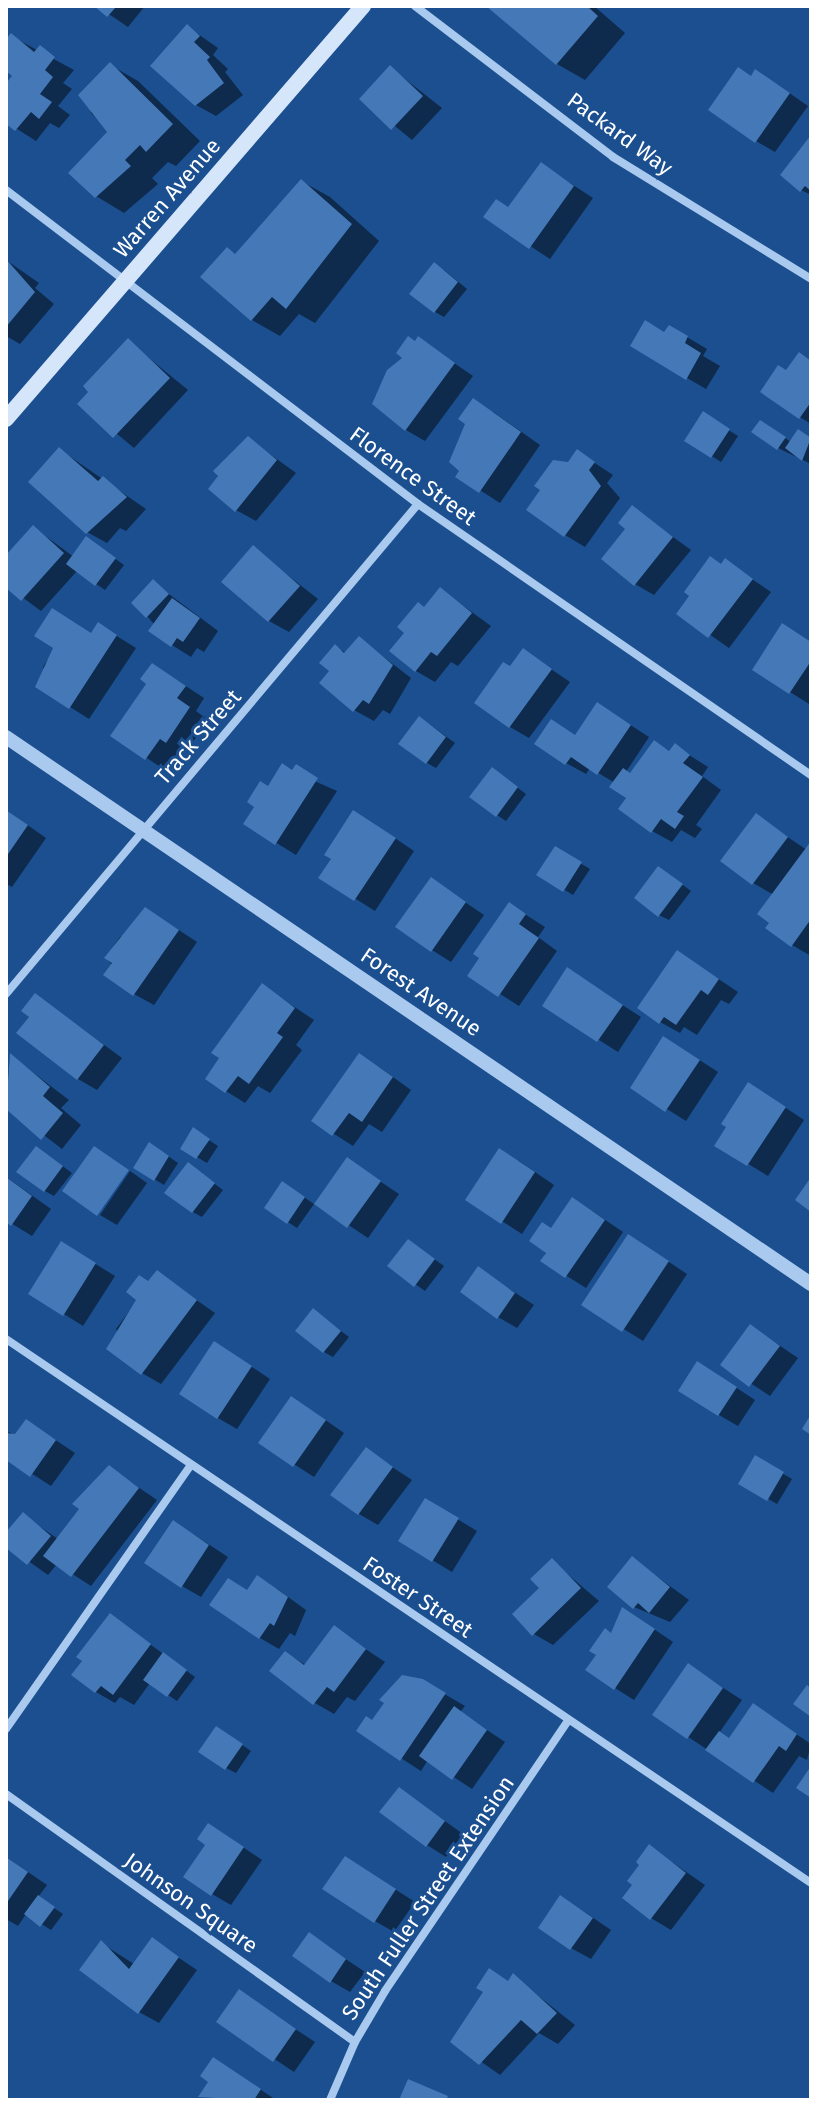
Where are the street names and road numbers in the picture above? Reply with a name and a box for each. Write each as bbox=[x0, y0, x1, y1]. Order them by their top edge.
street label: Packard Way bbox=[562, 87, 678, 181]
street label: Warren Avenue bbox=[108, 133, 226, 263]
street label: Florence Street bbox=[345, 421, 481, 531]
street label: Track Street bbox=[149, 684, 247, 790]
street label: Forest Avenue bbox=[356, 942, 486, 1042]
street label: Foster Street bbox=[358, 1551, 478, 1643]
street label: South Fuller Street Extension bbox=[336, 1771, 520, 2025]
street label: Johnson Square bbox=[119, 1847, 263, 1959]

